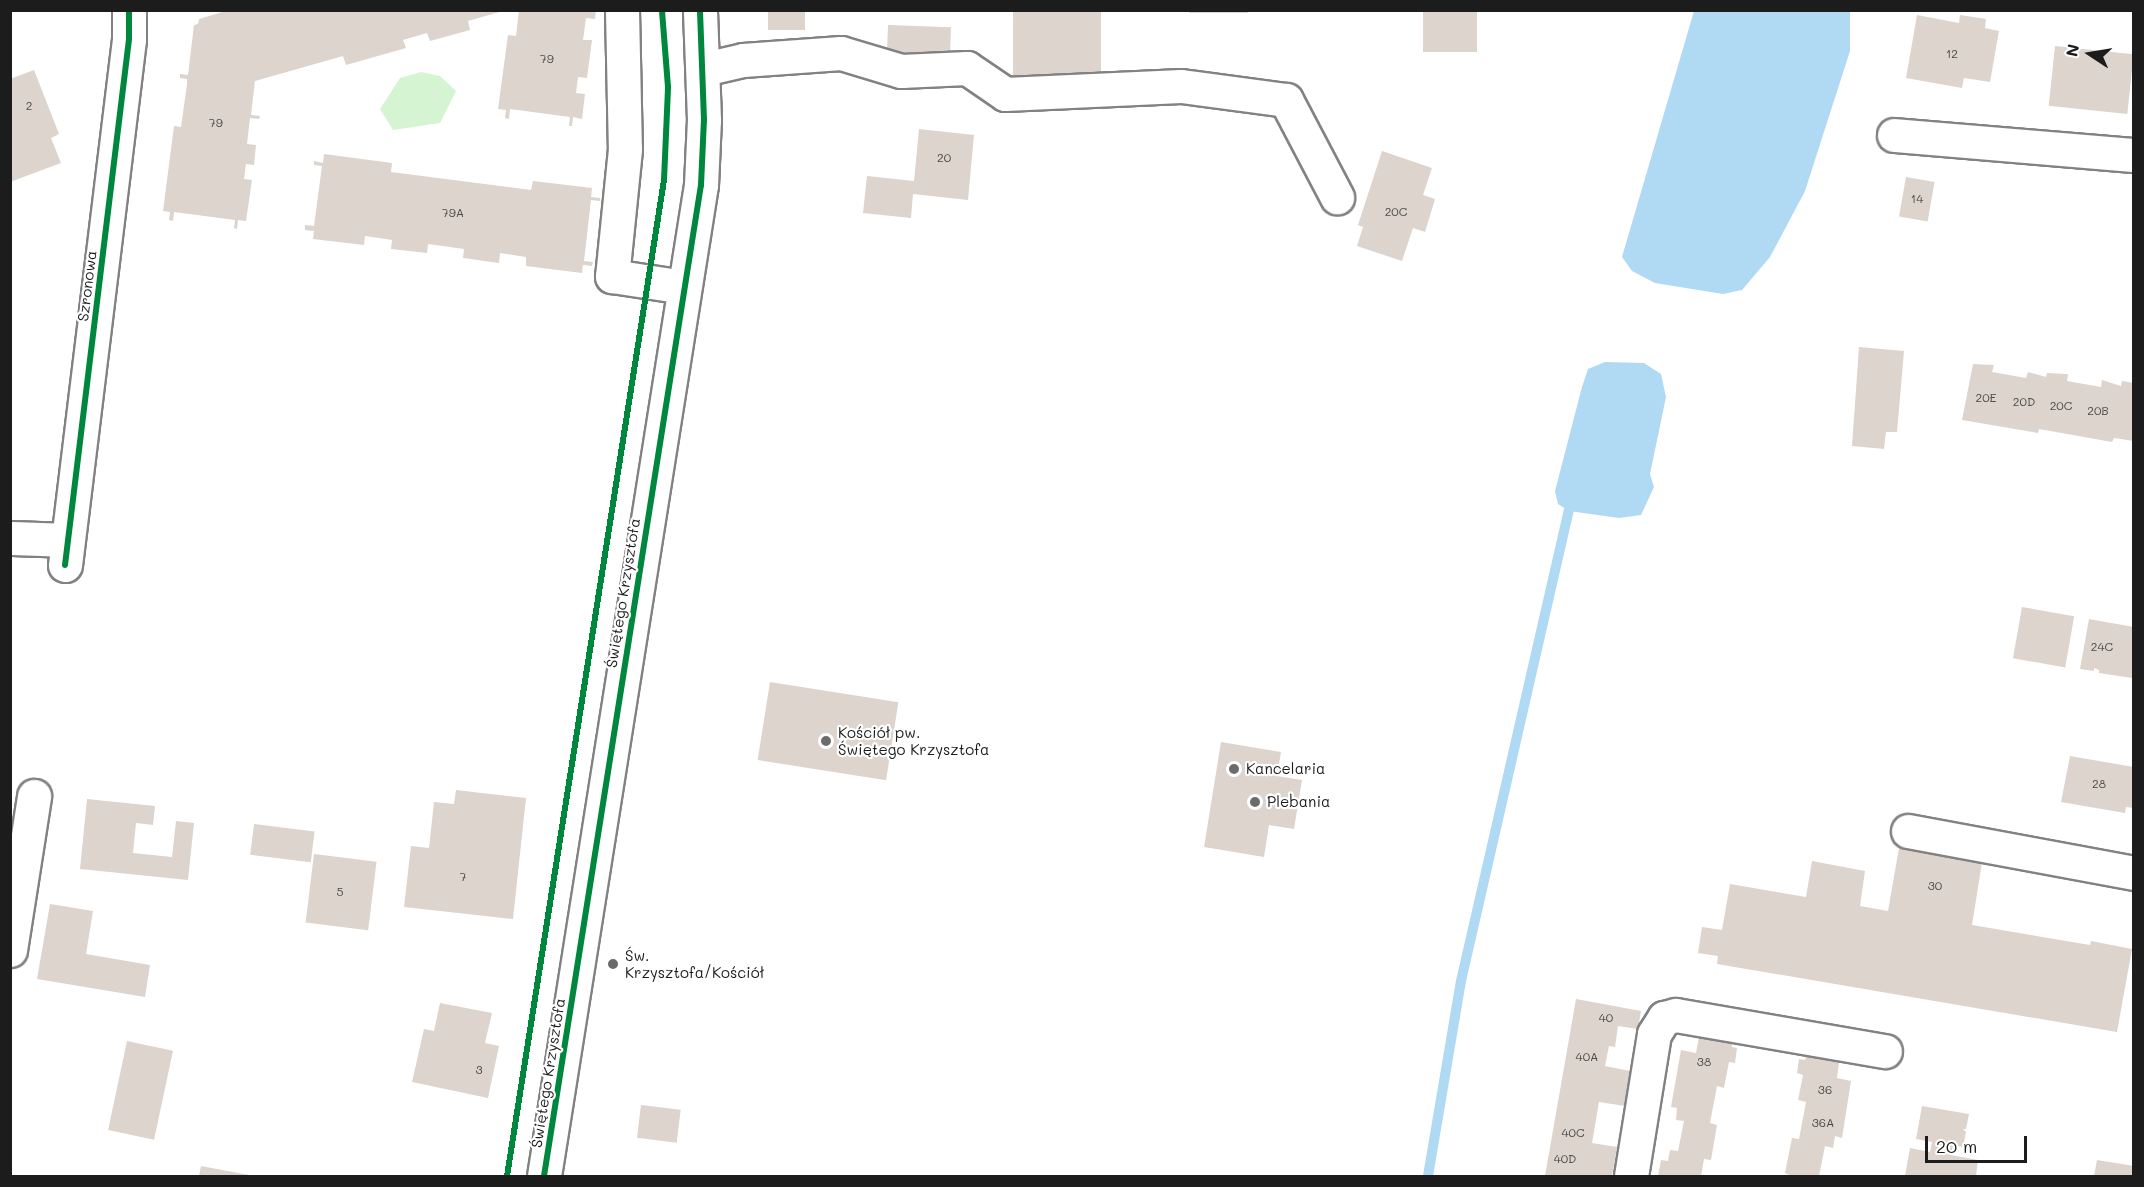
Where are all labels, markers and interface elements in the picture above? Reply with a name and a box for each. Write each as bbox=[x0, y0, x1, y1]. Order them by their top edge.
north arrow bbox=[2060, 24, 2120, 84]
text: N bbox=[2060, 42, 2083, 58]
house number: 12 bbox=[1946, 47, 1958, 61]
house number: 79 bbox=[540, 52, 554, 66]
house number: 2 bbox=[26, 99, 32, 113]
house number: 79 bbox=[209, 116, 223, 130]
house number: 20 bbox=[937, 151, 951, 165]
house number: 14 bbox=[1911, 192, 1923, 206]
house number: 20C bbox=[1385, 205, 1407, 219]
house number: 79A bbox=[442, 206, 464, 220]
street label: Szronowa bbox=[74, 249, 100, 323]
house number: 20E bbox=[1976, 391, 1996, 405]
house number: 20D bbox=[2013, 395, 2035, 409]
house number: 20C bbox=[2050, 399, 2072, 413]
house number: 20B bbox=[2087, 404, 2109, 418]
street label: Świętego Krzysztofa bbox=[602, 517, 644, 669]
house number: 24C bbox=[2091, 640, 2113, 654]
place label: Kościół pw. Świętego Krzysztofa bbox=[838, 723, 989, 758]
marker: Kościół pw. Świętego Krzysztofa bbox=[819, 734, 833, 748]
place label: Kancelaria bbox=[1246, 760, 1325, 778]
marker: Kancelaria bbox=[1227, 762, 1241, 776]
house number: 28 bbox=[2092, 777, 2106, 791]
place label: Plebania bbox=[1267, 793, 1330, 811]
marker: Plebania bbox=[1248, 795, 1262, 809]
house number: 7 bbox=[460, 870, 466, 884]
house number: 30 bbox=[1928, 879, 1942, 893]
house number: 5 bbox=[337, 885, 343, 899]
place label: Św. Krzysztofa/Kościół bbox=[625, 946, 764, 981]
marker: Św. Krzysztofa/Kościół bbox=[606, 957, 620, 971]
street label: Świętego Krzysztofa bbox=[527, 997, 569, 1149]
house number: 40 bbox=[1599, 1011, 1613, 1025]
house number: 40A bbox=[1576, 1050, 1598, 1064]
house number: 38 bbox=[1697, 1055, 1711, 1069]
house number: 3 bbox=[475, 1063, 483, 1077]
house number: 36 bbox=[1818, 1083, 1832, 1097]
house number: 36A bbox=[1812, 1116, 1834, 1130]
scale bar bbox=[1928, 1124, 2030, 1162]
house number: 40C bbox=[1561, 1126, 1585, 1140]
text: 20 m bbox=[1936, 1134, 1977, 1158]
house number: 40D bbox=[1554, 1152, 1576, 1166]

